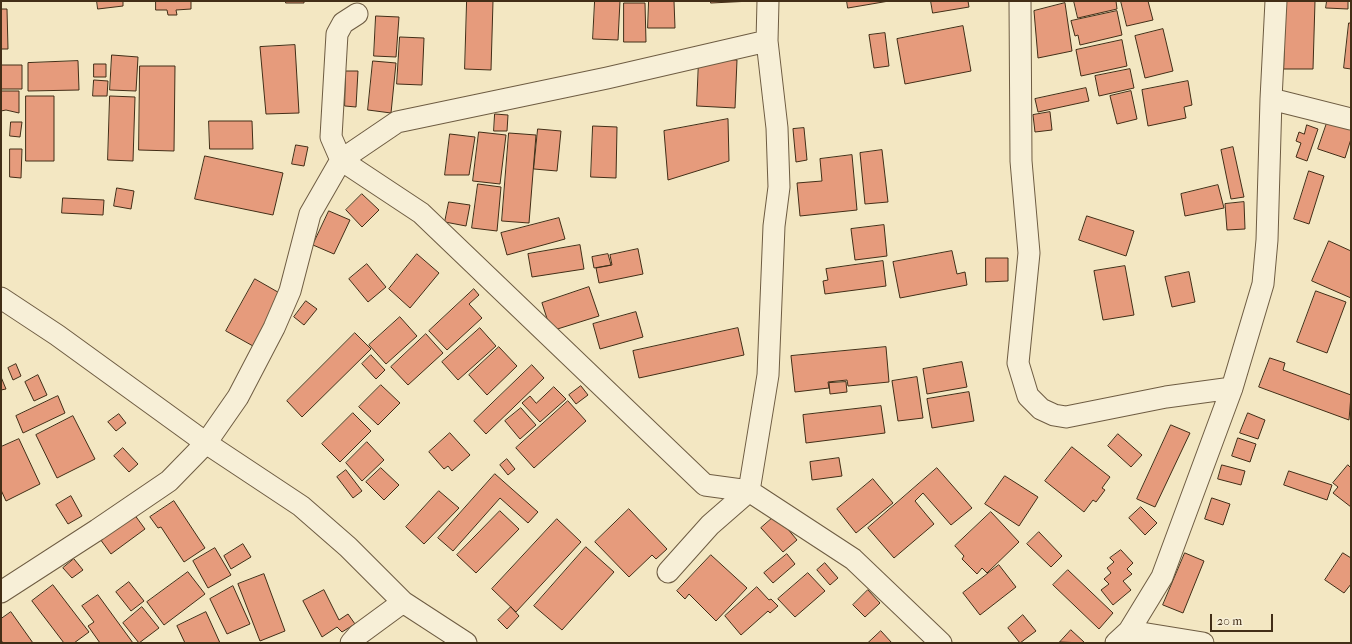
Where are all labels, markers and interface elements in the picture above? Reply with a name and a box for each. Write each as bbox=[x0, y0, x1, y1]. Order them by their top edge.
scale bar bbox=[1212, 606, 1275, 632]
text: 20 m bbox=[1217, 614, 1242, 628]

